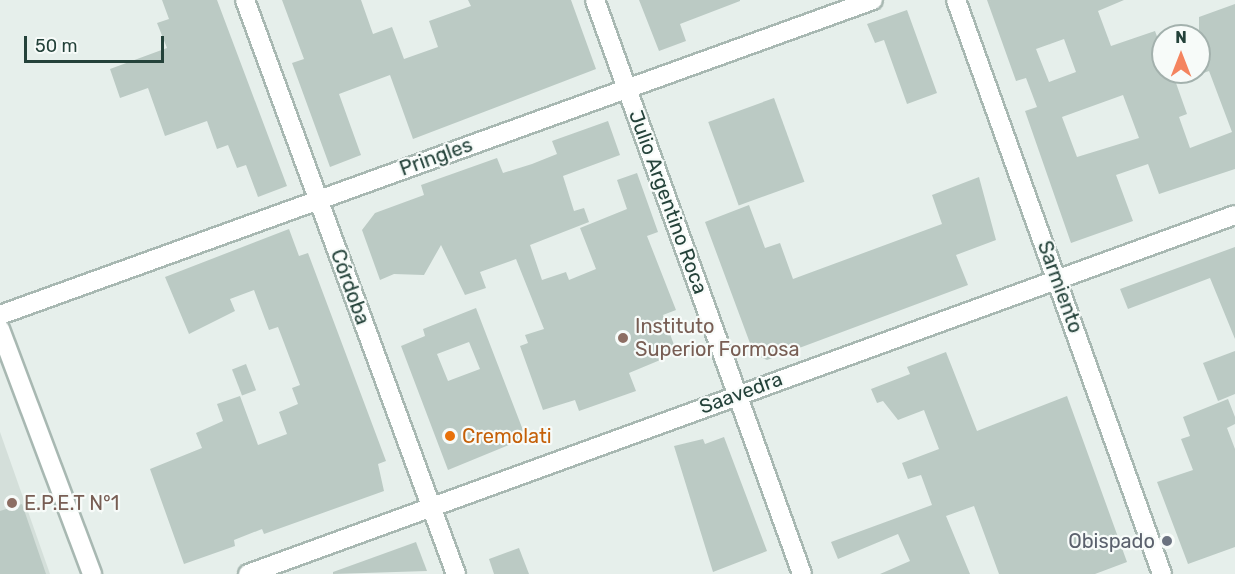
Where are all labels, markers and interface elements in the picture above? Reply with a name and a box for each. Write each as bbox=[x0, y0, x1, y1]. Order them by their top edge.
scale bar bbox=[27, 24, 166, 62]
north arrow bbox=[1151, 24, 1211, 84]
text: N bbox=[1175, 28, 1187, 47]
text: 50 m bbox=[35, 35, 78, 57]
street label: Julio Argentino Roca bbox=[623, 107, 713, 297]
street label: Pringles bbox=[396, 133, 476, 181]
street label: Sarmiento bbox=[1032, 238, 1088, 336]
street label: Córdoba bbox=[325, 246, 375, 328]
place label: Instituto Superior Formosa bbox=[635, 314, 800, 361]
marker: Instituto Superior Formosa bbox=[616, 331, 630, 345]
street label: Saavedra bbox=[696, 367, 786, 419]
place label: Cremolati bbox=[462, 424, 552, 448]
marker: Cremolati bbox=[443, 429, 457, 443]
place label: E.P.E.T N°1 bbox=[24, 491, 120, 515]
marker: E.P.E.T N°1 bbox=[5, 496, 19, 510]
place label: Obispado bbox=[1068, 529, 1155, 553]
marker: Obispado bbox=[1160, 534, 1174, 548]

